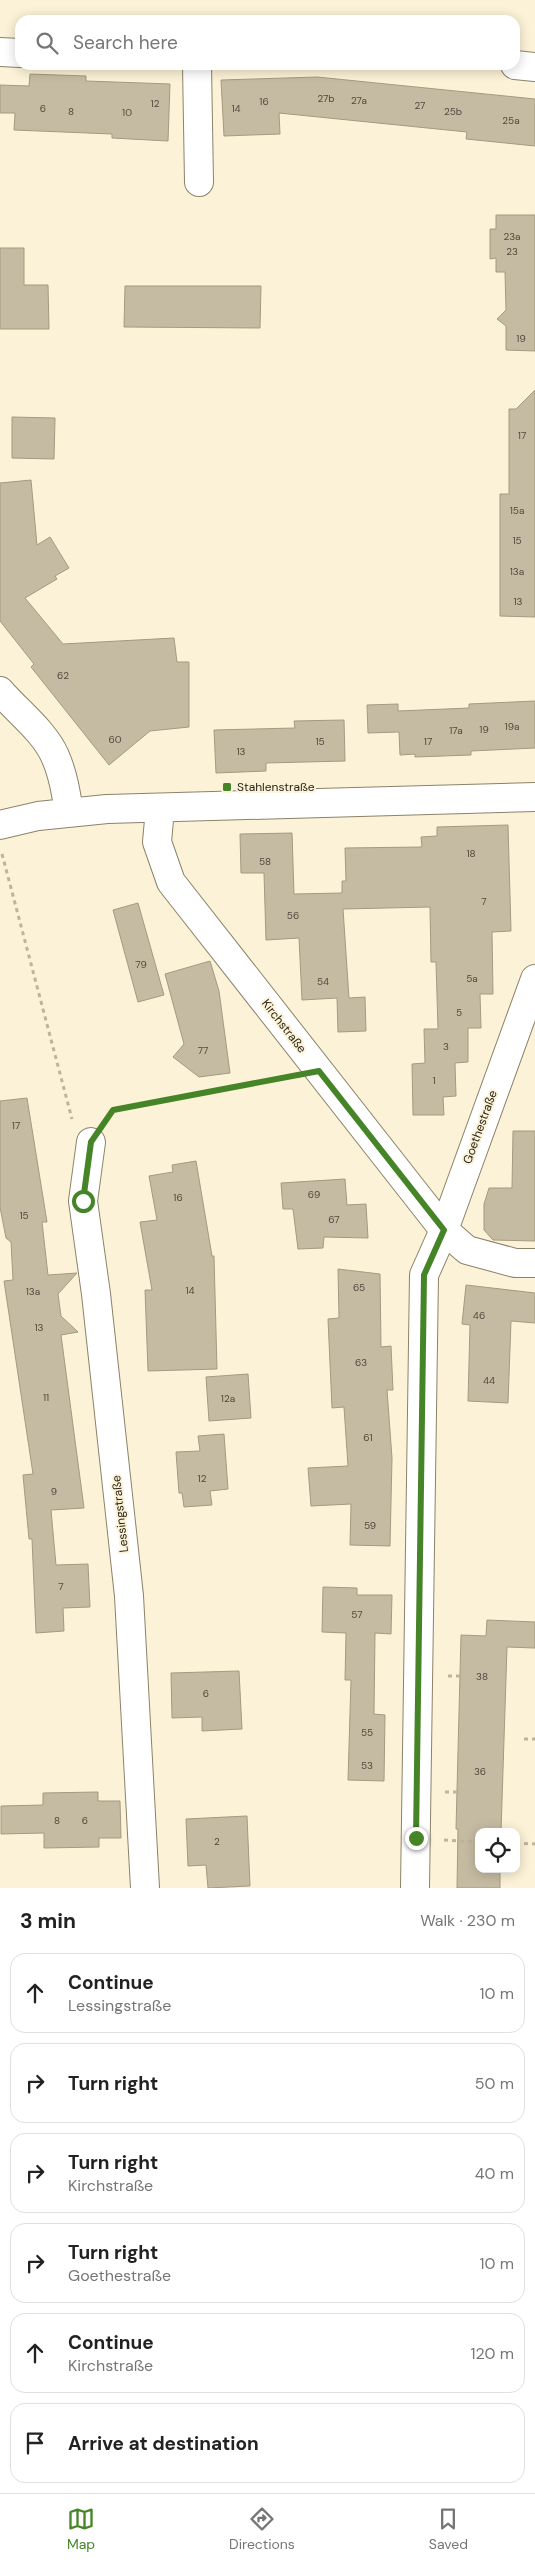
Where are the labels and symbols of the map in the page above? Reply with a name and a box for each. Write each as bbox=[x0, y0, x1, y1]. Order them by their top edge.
house number: 27b bbox=[317, 92, 335, 105]
house number: 27a bbox=[351, 94, 367, 107]
house number: 16 bbox=[259, 95, 269, 108]
house number: 12 bbox=[151, 97, 160, 110]
house number: 27 bbox=[415, 99, 425, 112]
house number: 6 bbox=[40, 102, 46, 115]
house number: 14 bbox=[231, 102, 241, 115]
house number: 8 bbox=[68, 105, 74, 118]
house number: 25b bbox=[444, 105, 462, 118]
house number: 10 bbox=[122, 106, 132, 119]
house number: 25a bbox=[502, 114, 520, 127]
house number: 23a bbox=[503, 230, 521, 243]
house number: 23 bbox=[506, 245, 518, 258]
house number: 19 bbox=[516, 332, 526, 345]
house number: 17 bbox=[518, 429, 526, 442]
house number: 15a bbox=[510, 504, 524, 517]
house number: 15 bbox=[512, 534, 522, 547]
house number: 13a bbox=[510, 565, 524, 578]
house number: 13 bbox=[513, 595, 523, 608]
house number: 62 bbox=[57, 669, 69, 682]
house number: 19a bbox=[505, 720, 519, 733]
house number: 19 bbox=[479, 723, 489, 736]
house number: 17a bbox=[449, 724, 463, 737]
house number: 60 bbox=[108, 733, 122, 746]
house number: 15 bbox=[315, 735, 325, 748]
house number: 17 bbox=[424, 735, 432, 748]
house number: 13 bbox=[236, 745, 246, 758]
place label: Stahlenstraße bbox=[237, 779, 315, 795]
marker: Stahlenstraße bbox=[221, 781, 233, 793]
house number: 18 bbox=[466, 847, 476, 860]
house number: 58 bbox=[259, 855, 271, 868]
house number: 7 bbox=[481, 895, 487, 908]
house number: 56 bbox=[287, 909, 299, 922]
house number: 79 bbox=[135, 958, 147, 971]
house number: 5a bbox=[466, 972, 478, 985]
house number: 54 bbox=[317, 975, 329, 988]
street label: Kirchstraße bbox=[258, 996, 310, 1056]
house number: 5 bbox=[456, 1006, 462, 1019]
house number: 3 bbox=[443, 1040, 449, 1053]
house number: 77 bbox=[198, 1044, 208, 1057]
house number: 1 bbox=[432, 1074, 436, 1087]
street label: Goethestraße bbox=[459, 1088, 501, 1166]
house number: 17 bbox=[12, 1119, 20, 1132]
house number: 69 bbox=[308, 1188, 320, 1201]
route start bbox=[72, 1190, 95, 1213]
house number: 16 bbox=[173, 1191, 183, 1204]
house number: 15 bbox=[19, 1209, 29, 1222]
house number: 67 bbox=[328, 1213, 340, 1226]
house number: 65 bbox=[353, 1281, 365, 1294]
house number: 14 bbox=[185, 1284, 195, 1297]
house number: 13a bbox=[26, 1285, 40, 1298]
house number: 46 bbox=[473, 1309, 485, 1322]
house number: 13 bbox=[34, 1321, 44, 1334]
house number: 63 bbox=[355, 1356, 367, 1369]
house number: 44 bbox=[483, 1374, 495, 1387]
house number: 11 bbox=[43, 1391, 49, 1404]
house number: 12a bbox=[221, 1392, 235, 1405]
house number: 61 bbox=[363, 1431, 373, 1444]
house number: 12 bbox=[198, 1472, 207, 1485]
street label: Lessingstraße bbox=[108, 1474, 132, 1553]
house number: 9 bbox=[51, 1485, 57, 1498]
house number: 59 bbox=[364, 1519, 376, 1532]
house number: 7 bbox=[58, 1580, 64, 1593]
house number: 57 bbox=[351, 1608, 363, 1621]
house number: 38 bbox=[476, 1670, 488, 1683]
house number: 6 bbox=[203, 1687, 209, 1700]
house number: 55 bbox=[361, 1726, 373, 1739]
house number: 53 bbox=[361, 1759, 373, 1772]
house number: 36 bbox=[474, 1765, 486, 1778]
house number: 8 bbox=[54, 1814, 60, 1827]
house number: 6 bbox=[82, 1814, 88, 1827]
route end bbox=[405, 1827, 428, 1850]
house number: 2 bbox=[214, 1835, 220, 1848]

